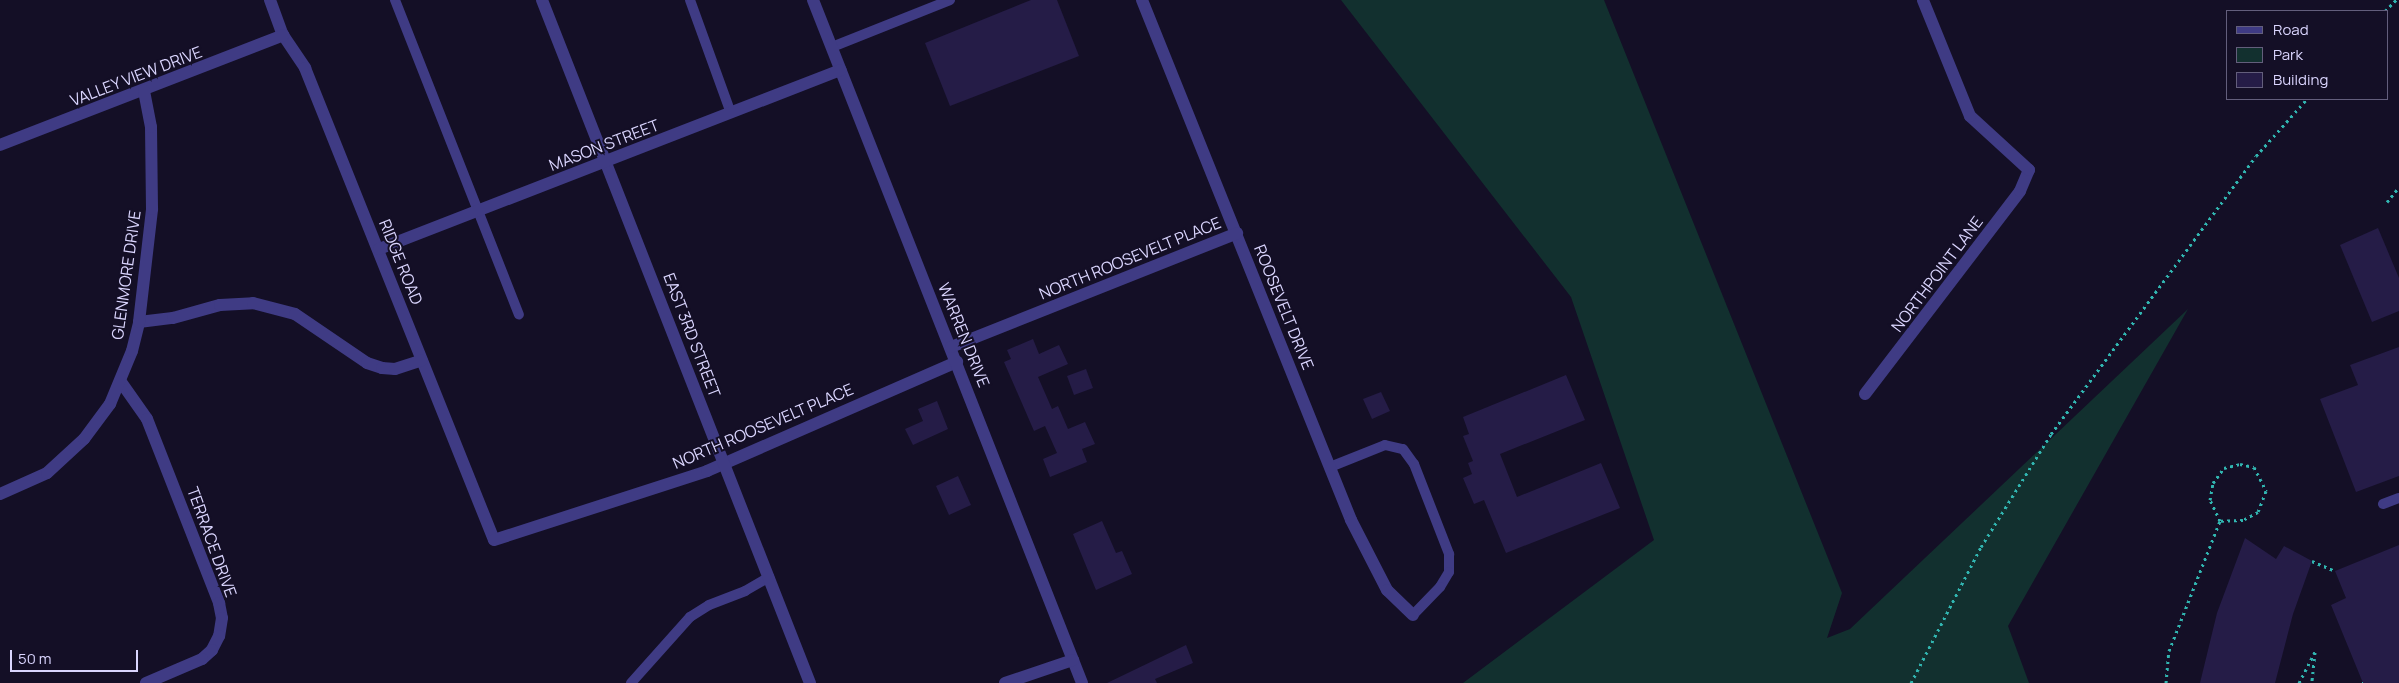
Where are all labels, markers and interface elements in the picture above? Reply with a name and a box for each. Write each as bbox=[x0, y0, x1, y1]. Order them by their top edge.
legend bbox=[2226, 10, 2389, 100]
text: Road bbox=[2273, 19, 2309, 40]
street label: VALLEY VIEW DRIVE bbox=[67, 42, 205, 110]
text: Park bbox=[2273, 44, 2303, 65]
text: Building bbox=[2273, 69, 2328, 90]
street label: MASON STREET bbox=[546, 115, 662, 175]
street label: GLENMORE DRIVE bbox=[107, 209, 145, 341]
street label: NORTHPOINT LANE bbox=[1887, 212, 1987, 336]
street label: NORTH ROOSEVELT PLACE bbox=[1036, 213, 1224, 303]
street label: RIDGE ROAD bbox=[375, 216, 427, 308]
street label: ROOSEVELT DRIVE bbox=[1250, 241, 1318, 373]
street label: EAST 3RD STREET bbox=[659, 270, 725, 400]
street label: WARREN DRIVE bbox=[934, 280, 994, 390]
street label: NORTH ROOSEVELT PLACE bbox=[670, 379, 856, 473]
street label: TERRACE DRIVE bbox=[183, 484, 241, 600]
scale bar bbox=[12, 640, 140, 672]
text: 50 m bbox=[18, 648, 52, 669]

